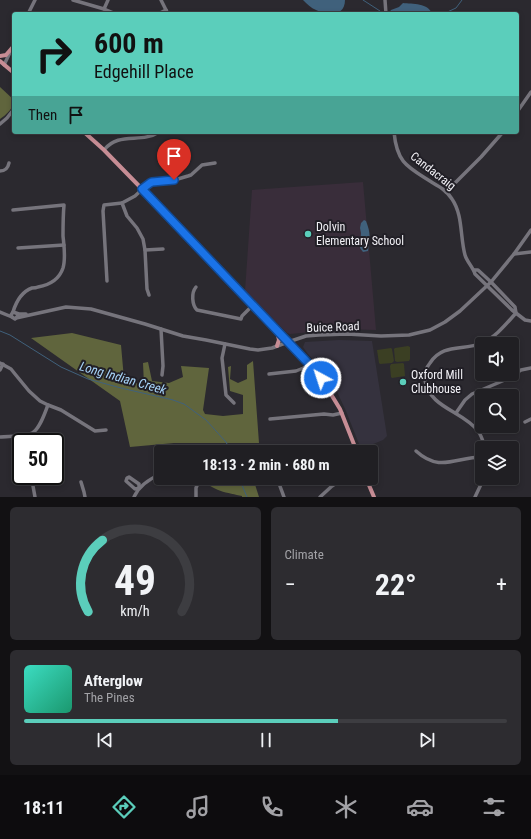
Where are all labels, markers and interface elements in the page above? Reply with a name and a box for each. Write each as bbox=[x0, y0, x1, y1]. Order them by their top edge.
text: 600 m bbox=[94, 27, 164, 60]
icon: right bbox=[28, 28, 80, 80]
text: Edgehill Place bbox=[94, 61, 194, 82]
icon: arrive bbox=[65, 104, 87, 126]
text: Then bbox=[28, 106, 57, 124]
pin bbox=[157, 139, 191, 180]
icon: arrive bbox=[163, 145, 185, 167]
street label: Candacraig bbox=[408, 149, 458, 193]
place label: Dolvin Elementary School bbox=[316, 220, 404, 248]
marker: Dolvin Elementary School bbox=[303, 229, 313, 239]
street label: Buice Road bbox=[306, 319, 360, 335]
map controls bbox=[475, 337, 519, 485]
button: sound bbox=[475, 337, 519, 381]
position arrow bbox=[300, 357, 342, 399]
water label: Long Indian Creek bbox=[78, 358, 168, 398]
place label: Oxford Mill Clubhouse bbox=[411, 368, 463, 396]
marker: Oxford Mill Clubhouse bbox=[398, 377, 408, 387]
button: search bbox=[475, 389, 519, 433]
speed limit sign: 50 bbox=[12, 433, 64, 485]
button: layers bbox=[475, 441, 519, 485]
text: 18:13 · 2 min · 680 m bbox=[202, 456, 330, 474]
text: Climate bbox=[285, 547, 324, 562]
text: 49 bbox=[114, 555, 156, 604]
text: 22° bbox=[375, 567, 417, 602]
text: − bbox=[285, 572, 296, 597]
text: + bbox=[496, 572, 507, 597]
text: km/h bbox=[121, 602, 150, 618]
text: Afterglow bbox=[84, 672, 143, 690]
text: The Pines bbox=[84, 690, 135, 705]
icon: previous bbox=[94, 729, 116, 751]
icon: pause bbox=[255, 729, 277, 751]
icon: next bbox=[416, 729, 438, 751]
icon: directions bbox=[110, 793, 138, 821]
icon: music bbox=[184, 793, 212, 821]
icon: phone bbox=[258, 793, 286, 821]
icon: climate bbox=[332, 793, 360, 821]
icon: car bbox=[406, 793, 434, 821]
icon: filters bbox=[480, 793, 508, 821]
text: 18:11 bbox=[23, 797, 64, 818]

